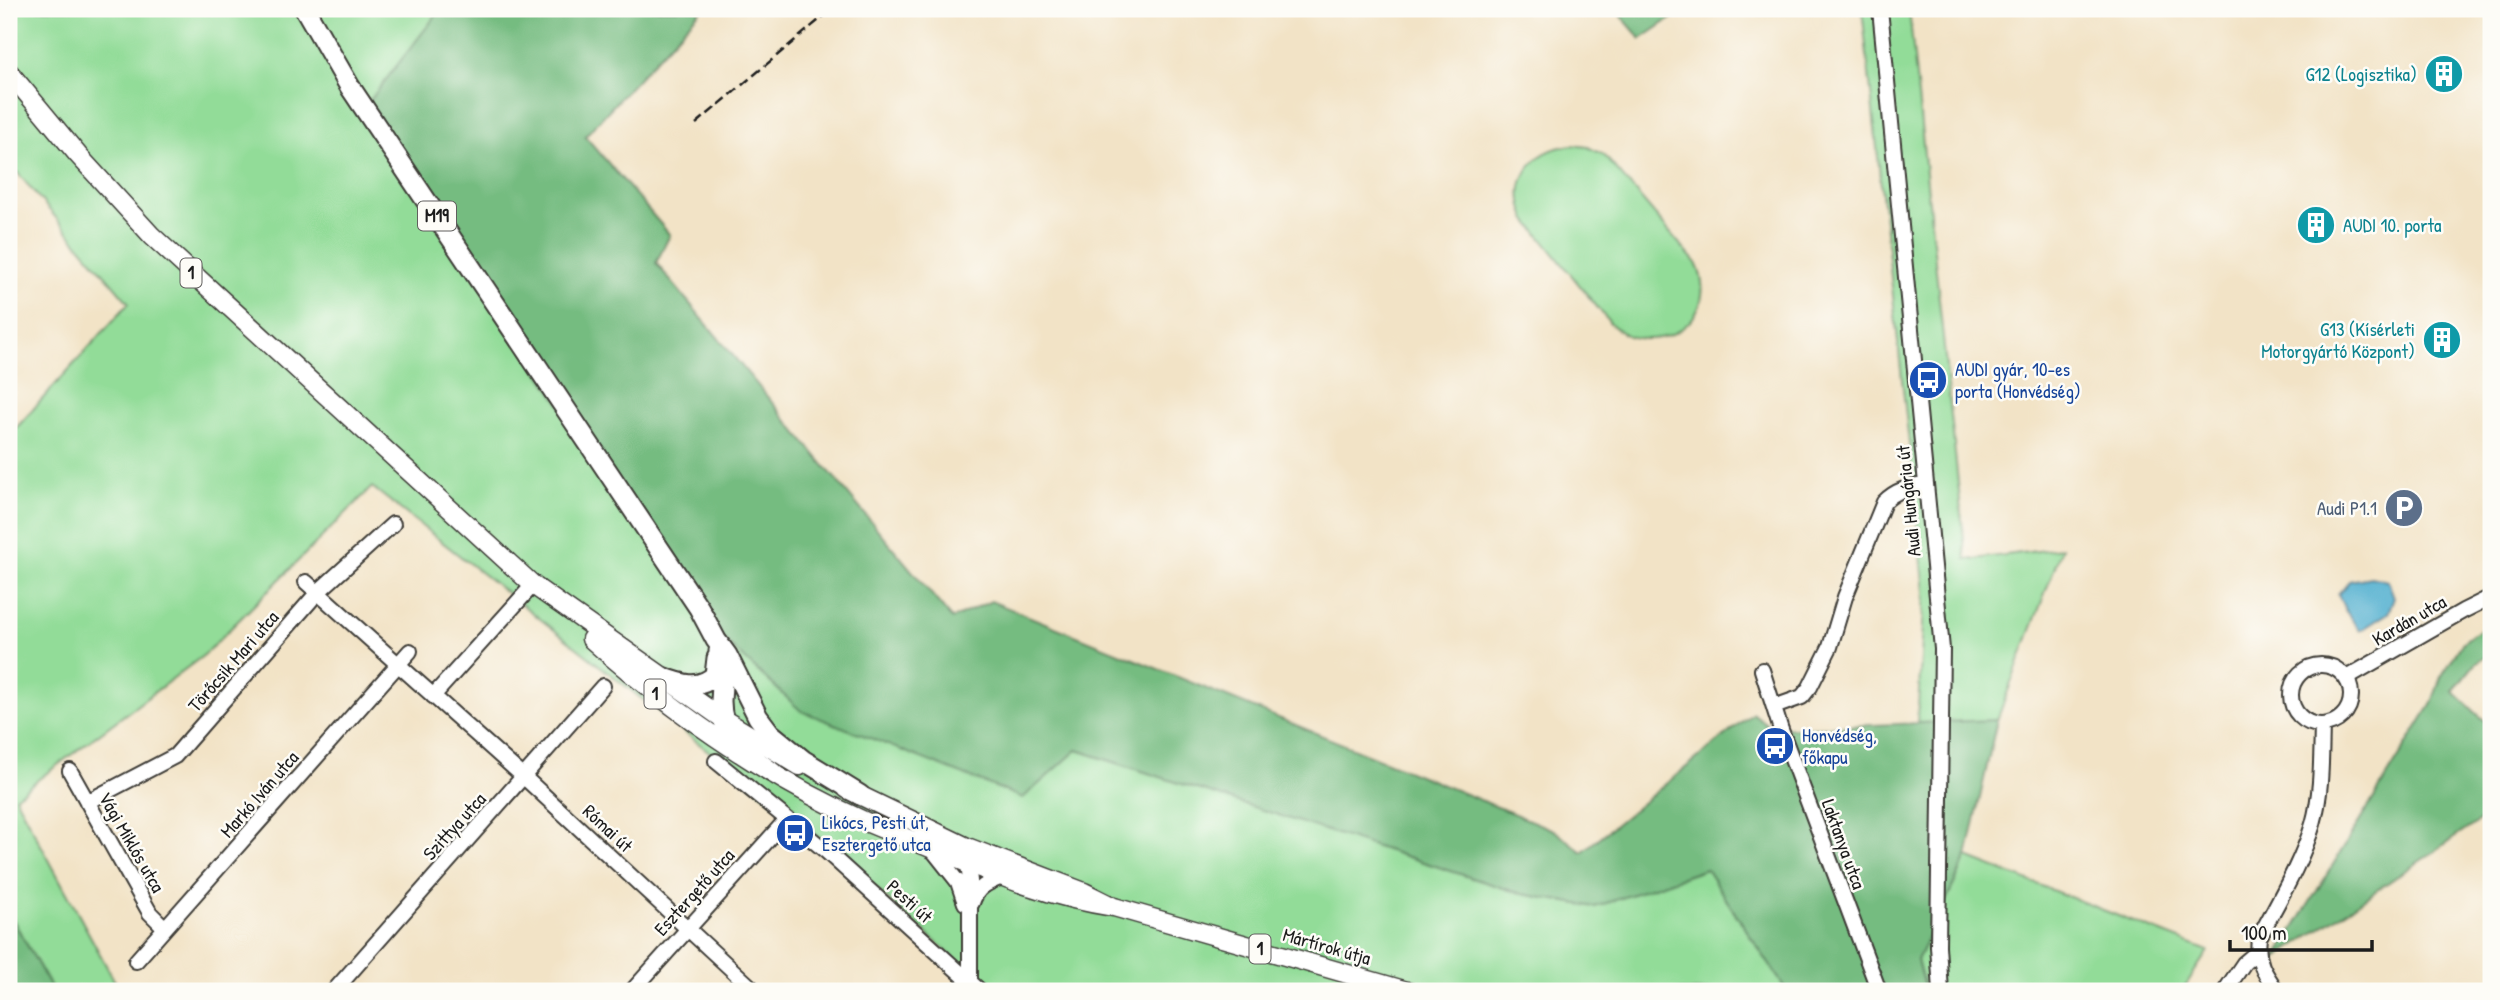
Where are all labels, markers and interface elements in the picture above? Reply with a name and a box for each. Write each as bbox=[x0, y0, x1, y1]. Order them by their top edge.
building icon: G12 (Logisztika) bbox=[2423, 53, 2465, 95]
place label: G12 (Logisztika) bbox=[2305, 61, 2417, 87]
road number: M19 bbox=[418, 202, 456, 230]
building icon: AUDI 10. porta bbox=[2295, 204, 2337, 246]
place label: AUDI 10. porta bbox=[2343, 212, 2442, 238]
road number: 1 bbox=[180, 258, 202, 288]
place label: G13 (Kísérleti Motorgyártó Központ) bbox=[2261, 316, 2415, 364]
building icon: G13 (Kísérleti Motorgyártó Központ) bbox=[2421, 319, 2463, 361]
place label: AUDI gyár, 10-es porta (Honvédség) bbox=[1955, 356, 2081, 404]
bus stop icon: AUDI gyár, 10-es porta (Honvédség) bbox=[1907, 359, 1949, 401]
street label: Audi Hungária út bbox=[1889, 444, 1927, 558]
parking icon: Audi P1.1 bbox=[2383, 487, 2425, 529]
place label: Audi P1.1 bbox=[2317, 495, 2377, 521]
street label: Kardán utca bbox=[2367, 588, 2451, 652]
street label: Törőcsik Mari utca bbox=[182, 604, 285, 717]
road number: 1 bbox=[644, 680, 666, 708]
place label: Honvédség, főkapu bbox=[1802, 722, 1877, 770]
bus stop icon: Honvédség, főkapu bbox=[1754, 725, 1796, 767]
street label: Markó Iván utca bbox=[214, 745, 304, 843]
street label: Szittya utca bbox=[417, 786, 492, 866]
street label: Vági Miklós utca bbox=[93, 787, 172, 897]
street label: Laktanya utca bbox=[1816, 795, 1872, 893]
street label: Római út bbox=[577, 798, 639, 858]
place label: Likócs, Pesti út, Esztergető utca bbox=[822, 809, 931, 857]
bus stop icon: Likócs, Pesti út, Esztergető utca bbox=[774, 812, 816, 854]
street label: Esztergető utca bbox=[648, 842, 740, 941]
street label: Pesti út bbox=[881, 873, 939, 929]
scale bar bbox=[2230, 909, 2372, 953]
text: 100 m bbox=[2241, 918, 2287, 947]
street label: Mártírok útja bbox=[1280, 921, 1374, 971]
road number: 1 bbox=[1250, 934, 1270, 964]

